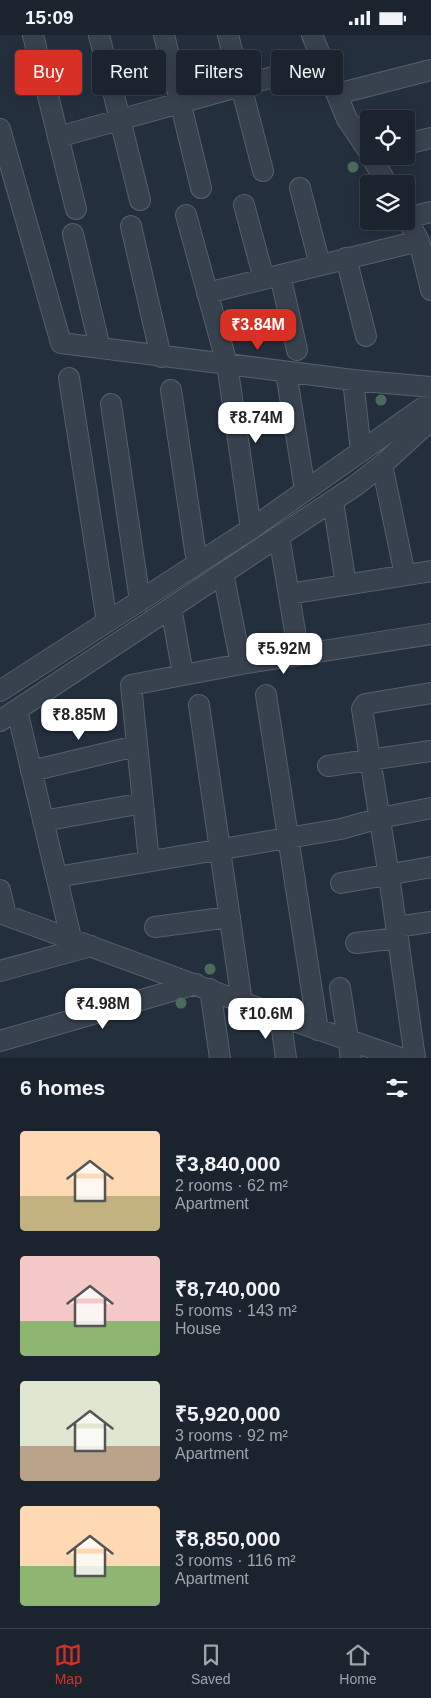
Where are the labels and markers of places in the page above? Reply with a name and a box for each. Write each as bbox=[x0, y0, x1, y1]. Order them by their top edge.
pin: ₹3.84M bbox=[217, 309, 299, 351]
pin: ₹8.74M bbox=[215, 401, 297, 444]
pin: ₹5.92M bbox=[243, 633, 325, 675]
pin: ₹8.85M bbox=[38, 699, 120, 741]
pin: ₹4.98M bbox=[62, 987, 144, 1030]
pin: ₹10.6M bbox=[225, 997, 307, 1040]

